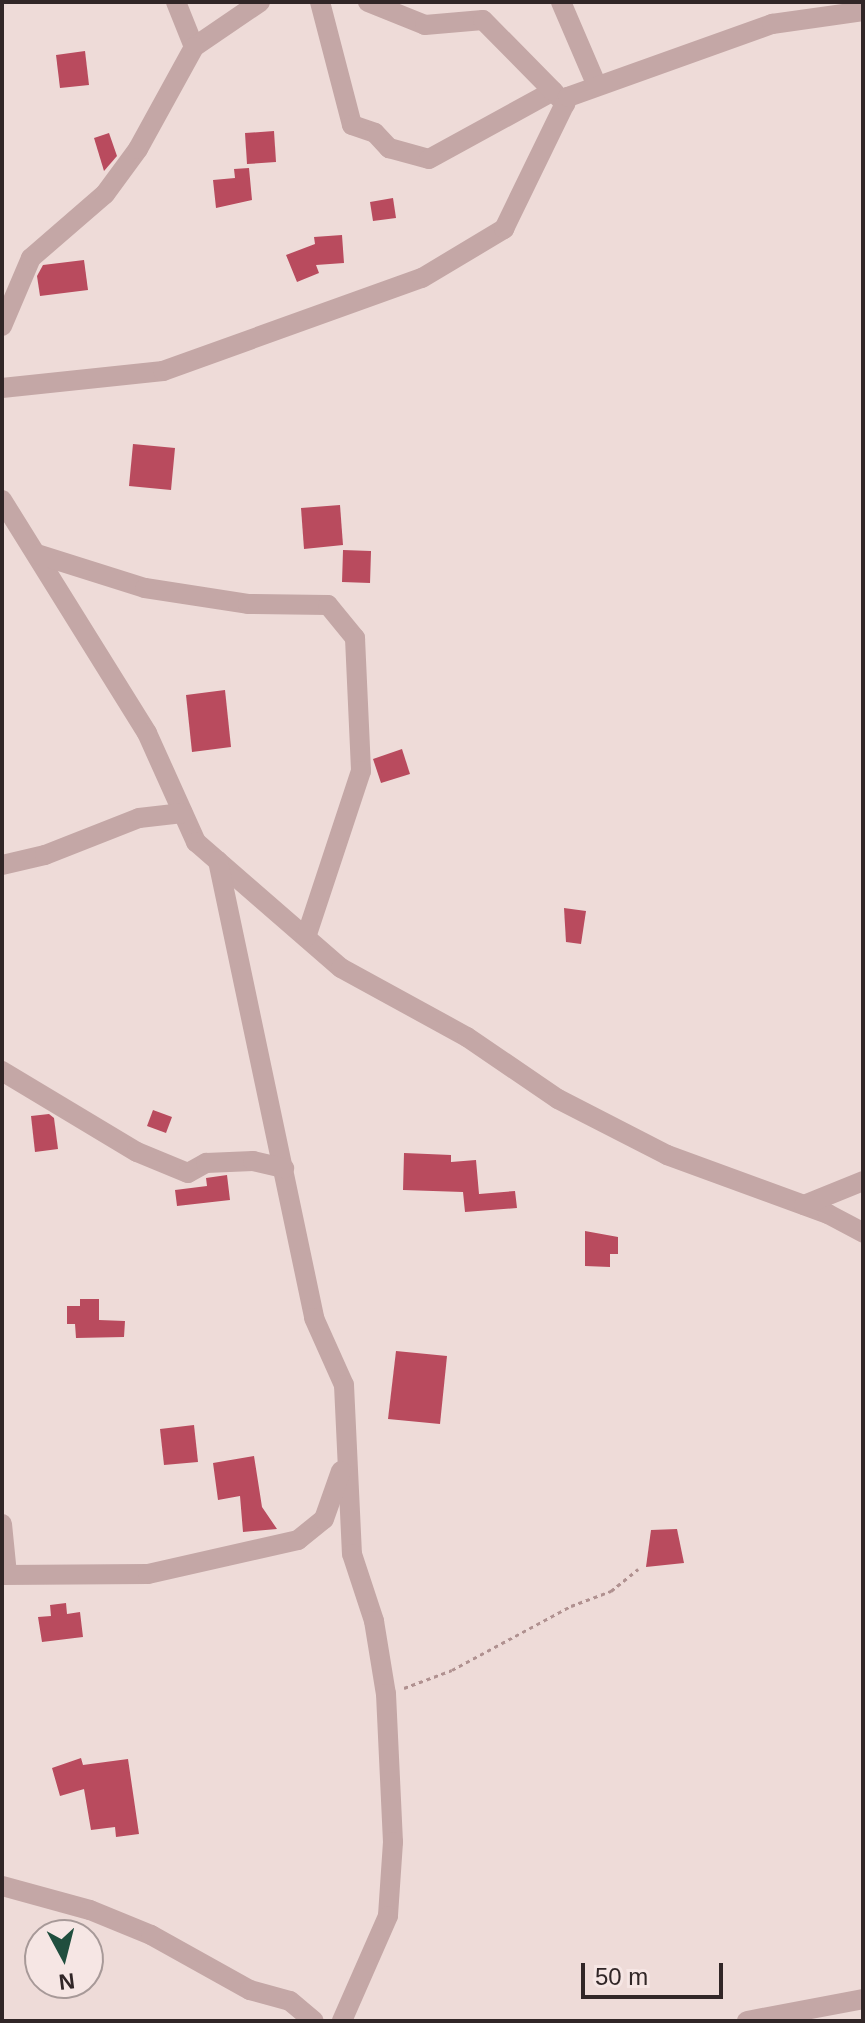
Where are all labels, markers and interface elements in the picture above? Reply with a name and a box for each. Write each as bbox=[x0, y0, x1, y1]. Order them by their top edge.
north arrow bbox=[24, 1919, 104, 1999]
scale bar bbox=[585, 1947, 727, 1997]
text: 50 m bbox=[595, 1963, 648, 1990]
text: N bbox=[57, 1968, 76, 1995]

